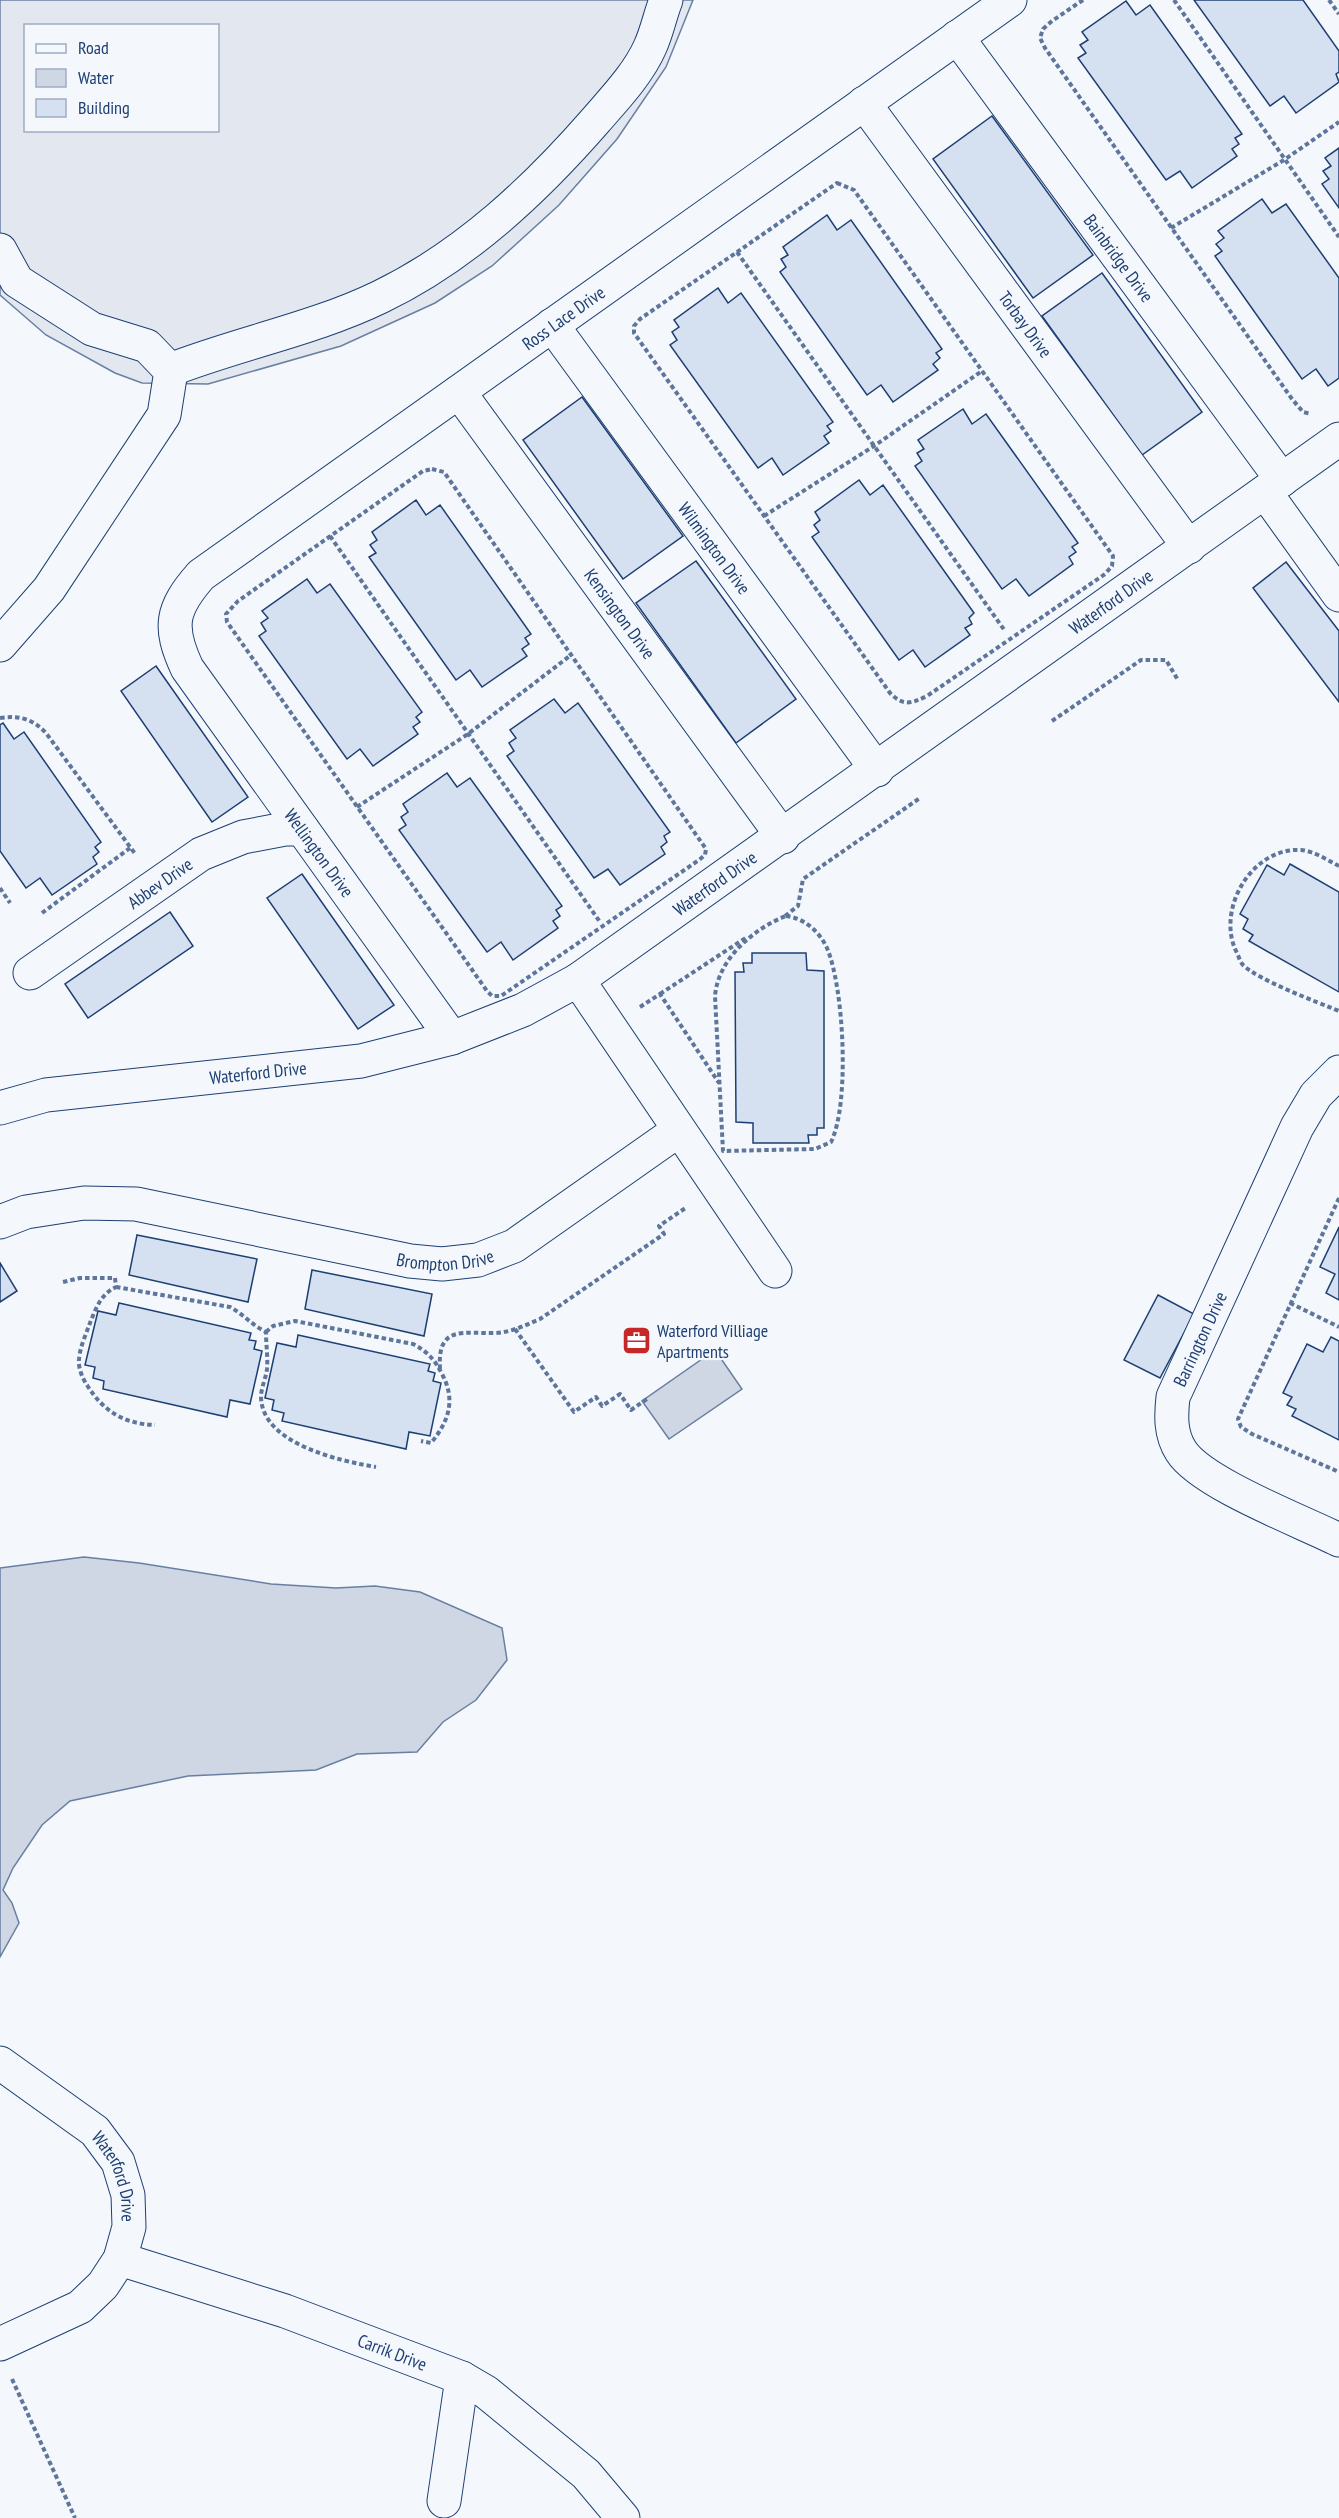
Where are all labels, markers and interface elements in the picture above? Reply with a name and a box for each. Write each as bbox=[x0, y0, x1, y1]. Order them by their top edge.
legend bbox=[24, 24, 219, 132]
text: Road bbox=[78, 36, 109, 59]
text: Water bbox=[78, 66, 114, 89]
text: Building bbox=[78, 96, 130, 119]
street label: Bainbridge Drive bbox=[1079, 209, 1159, 307]
street label: Ross Lace Drive bbox=[517, 280, 609, 355]
street label: Torbay Drive bbox=[994, 286, 1058, 362]
street label: Wilmington Drive bbox=[673, 497, 756, 599]
street label: Kensington Drive bbox=[580, 564, 661, 663]
street label: Waterford Drive bbox=[1064, 564, 1157, 639]
street label: Wellington Drive bbox=[279, 804, 359, 902]
street label: Waterford Drive bbox=[668, 845, 761, 921]
street label: Abbev Drive bbox=[123, 852, 197, 913]
street label: Waterford Drive bbox=[208, 1055, 308, 1089]
street label: Brompton Drive bbox=[395, 1243, 497, 1275]
street label: Barrington Drive bbox=[1168, 1288, 1232, 1390]
place label: Waterford Villiage Apartments bbox=[657, 1319, 768, 1363]
office icon: Waterford Villiage Apartments bbox=[620, 1324, 652, 1356]
street label: Waterford Drive bbox=[87, 2126, 140, 2222]
street label: Carrik Drive bbox=[355, 2328, 430, 2375]

